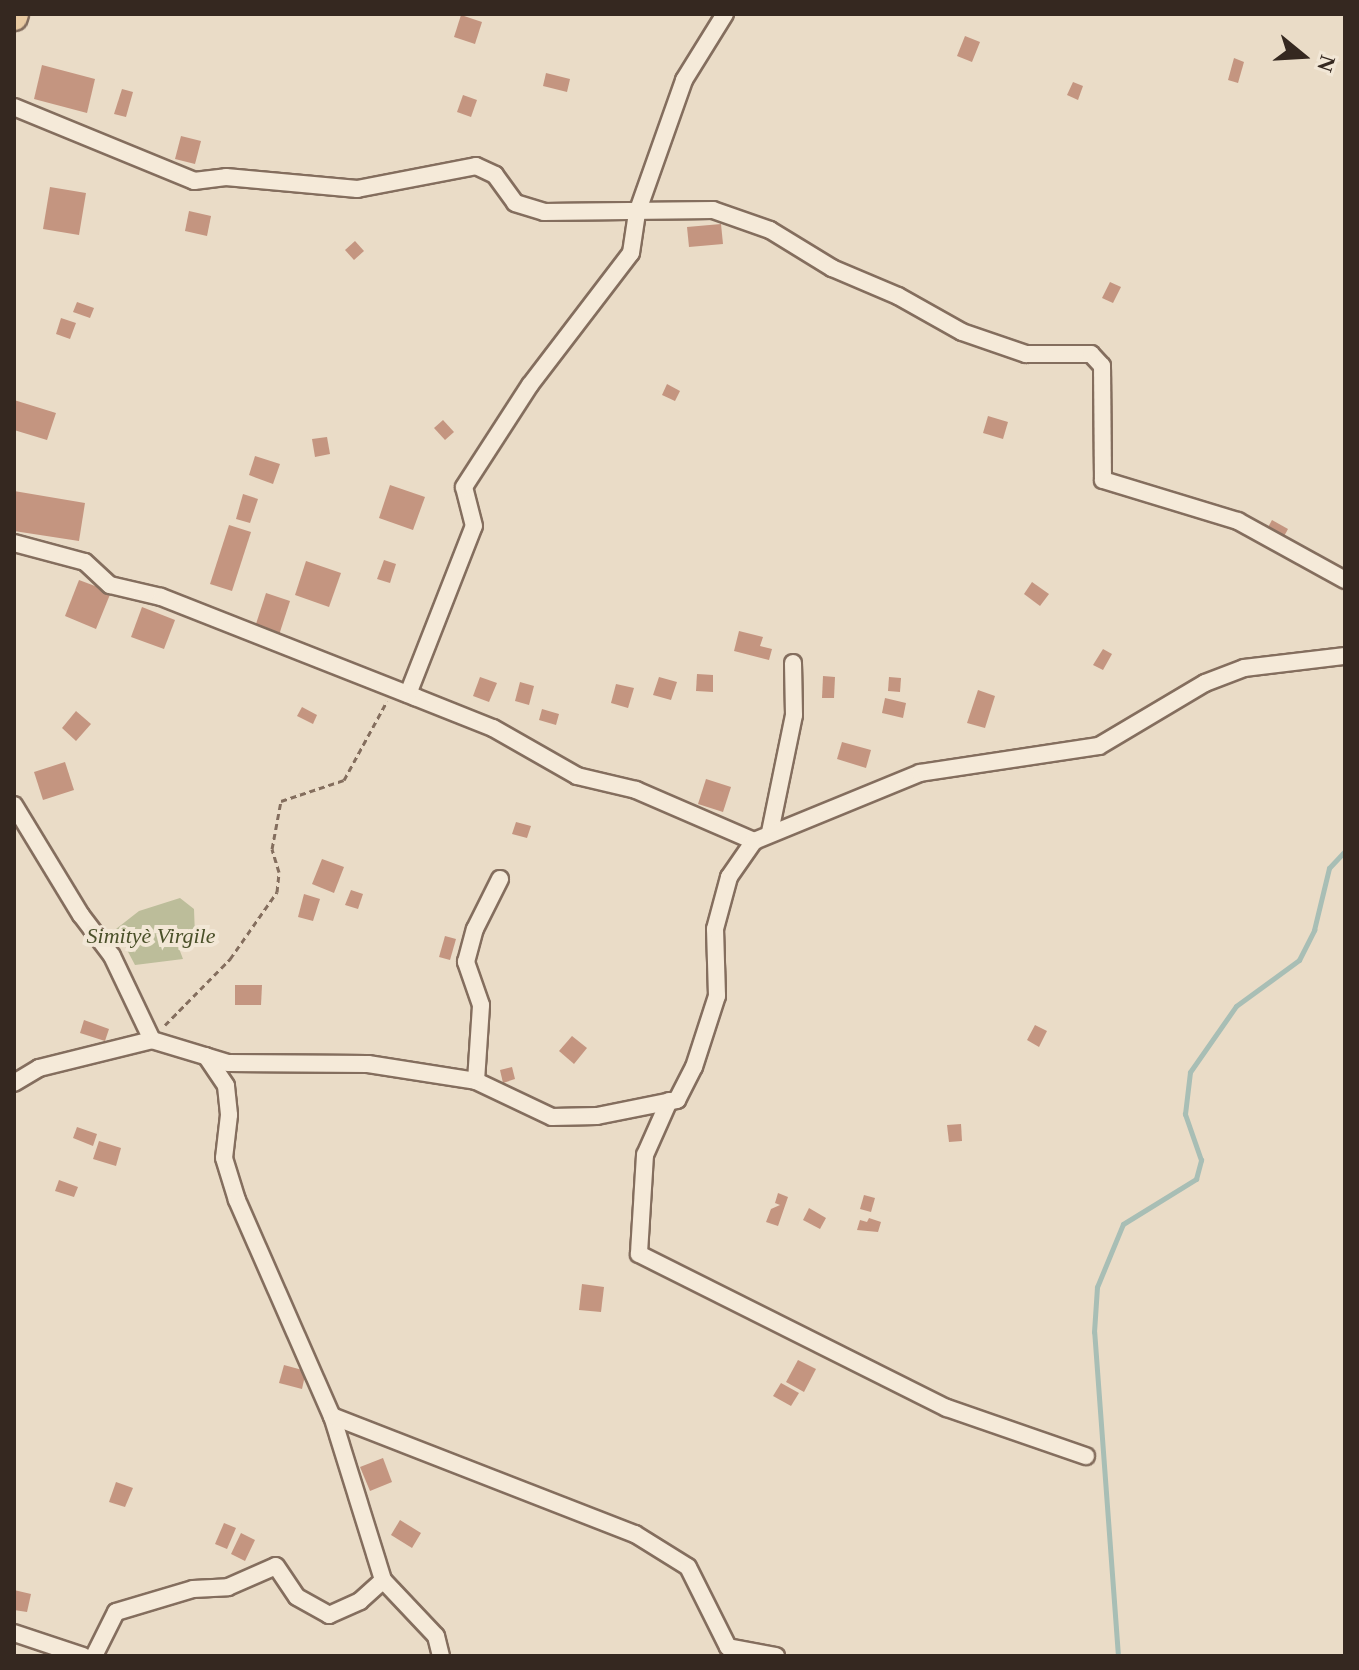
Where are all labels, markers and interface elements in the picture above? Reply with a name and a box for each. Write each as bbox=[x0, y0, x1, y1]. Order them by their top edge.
north arrow bbox=[1263, 16, 1343, 96]
text: N bbox=[1312, 52, 1341, 75]
park label: Simityè Virgile bbox=[87, 923, 215, 949]

